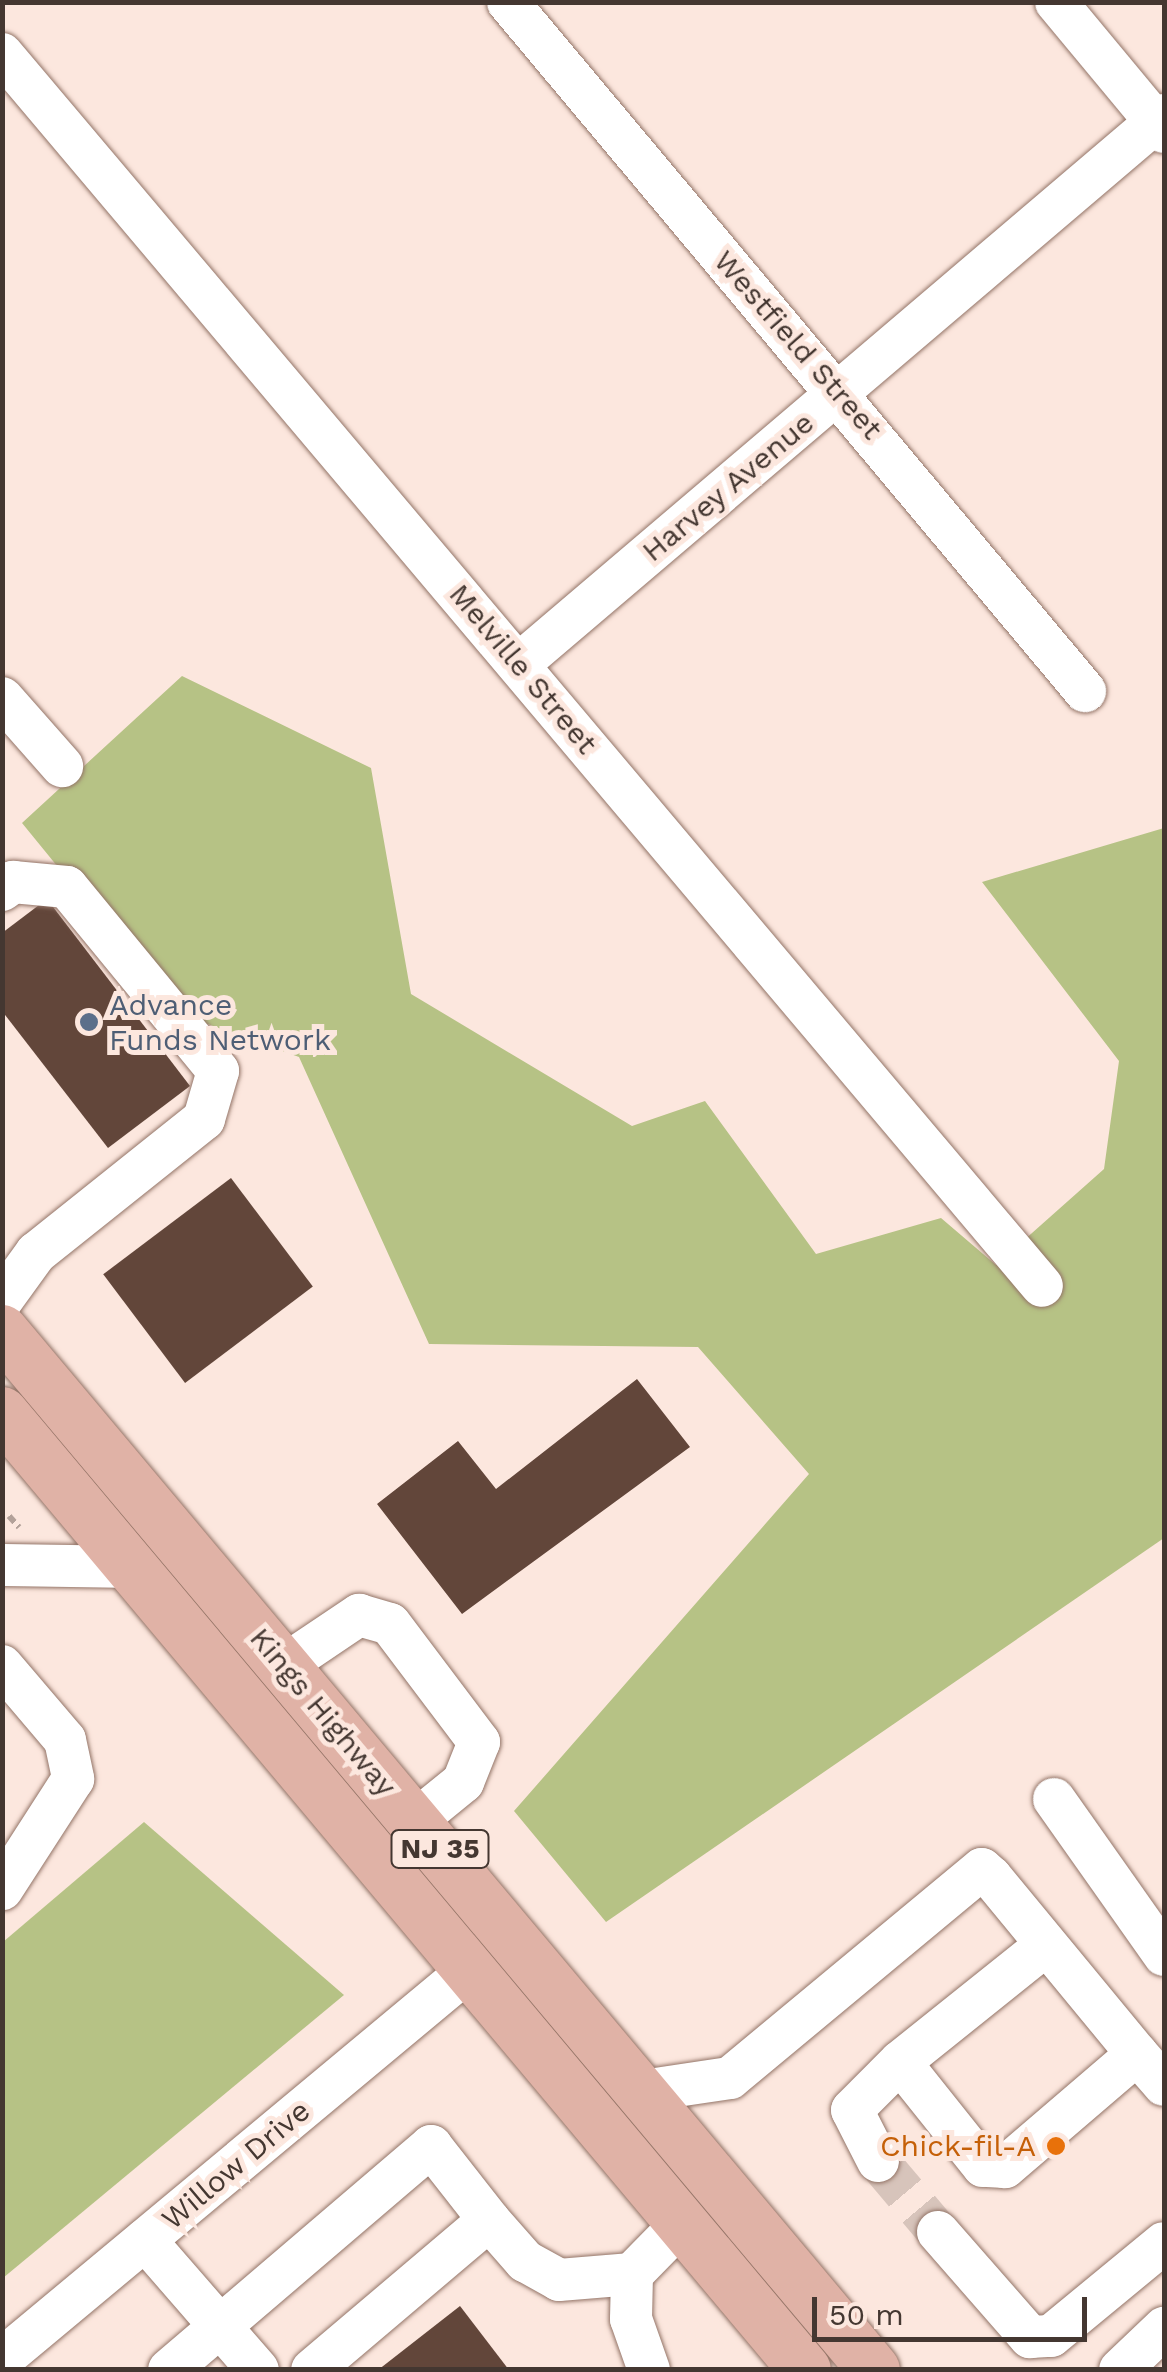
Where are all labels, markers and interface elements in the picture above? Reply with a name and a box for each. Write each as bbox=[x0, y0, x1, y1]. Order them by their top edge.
street label: Westfield Street bbox=[706, 243, 890, 447]
street label: Harvey Avenue bbox=[634, 404, 822, 570]
street label: Melville Street bbox=[441, 577, 605, 761]
place label: Advance Funds Network bbox=[109, 987, 331, 1058]
marker: Advance Funds Network bbox=[78, 1011, 100, 1033]
street label: Kings Highway bbox=[242, 1620, 404, 1804]
road number: NJ 35 bbox=[390, 1826, 490, 1872]
street label: Willow Drive bbox=[154, 2093, 318, 2237]
place label: Chick-fil-A bbox=[880, 2128, 1036, 2164]
marker: Chick-fil-A bbox=[1045, 2135, 1067, 2157]
scale bar bbox=[817, 2277, 1092, 2339]
text: 50 m bbox=[829, 2297, 904, 2332]

